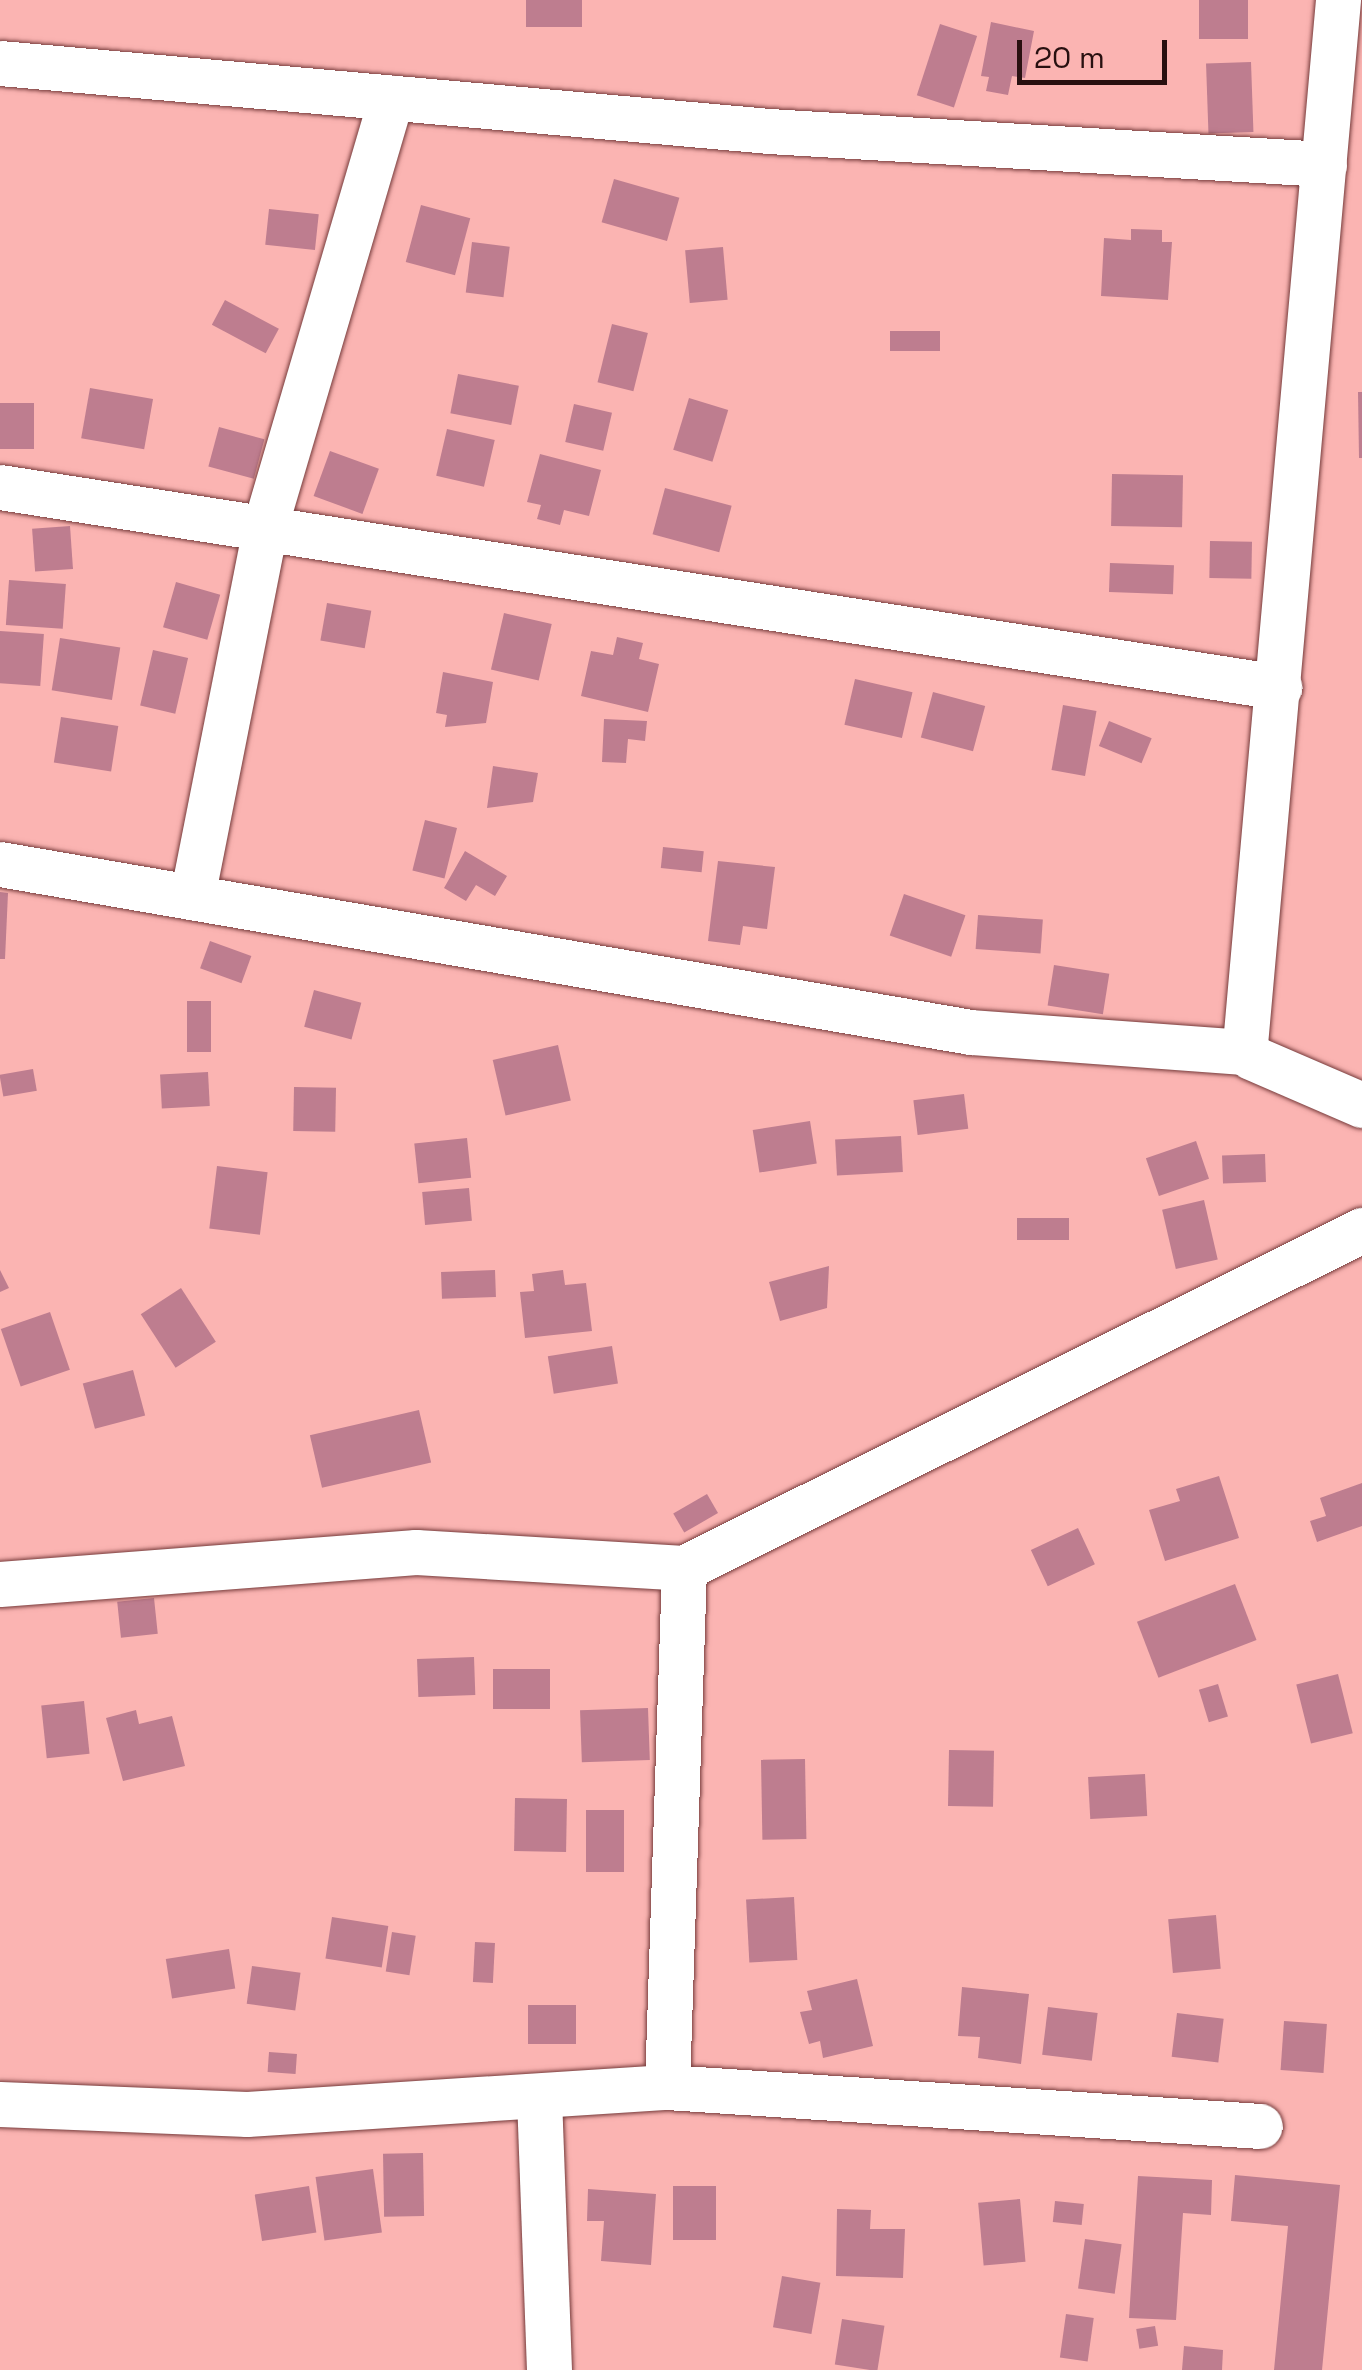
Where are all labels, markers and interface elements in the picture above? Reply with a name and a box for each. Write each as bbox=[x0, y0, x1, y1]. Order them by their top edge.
scale bar bbox=[1022, 20, 1172, 82]
text: 20 m bbox=[1034, 38, 1105, 77]

